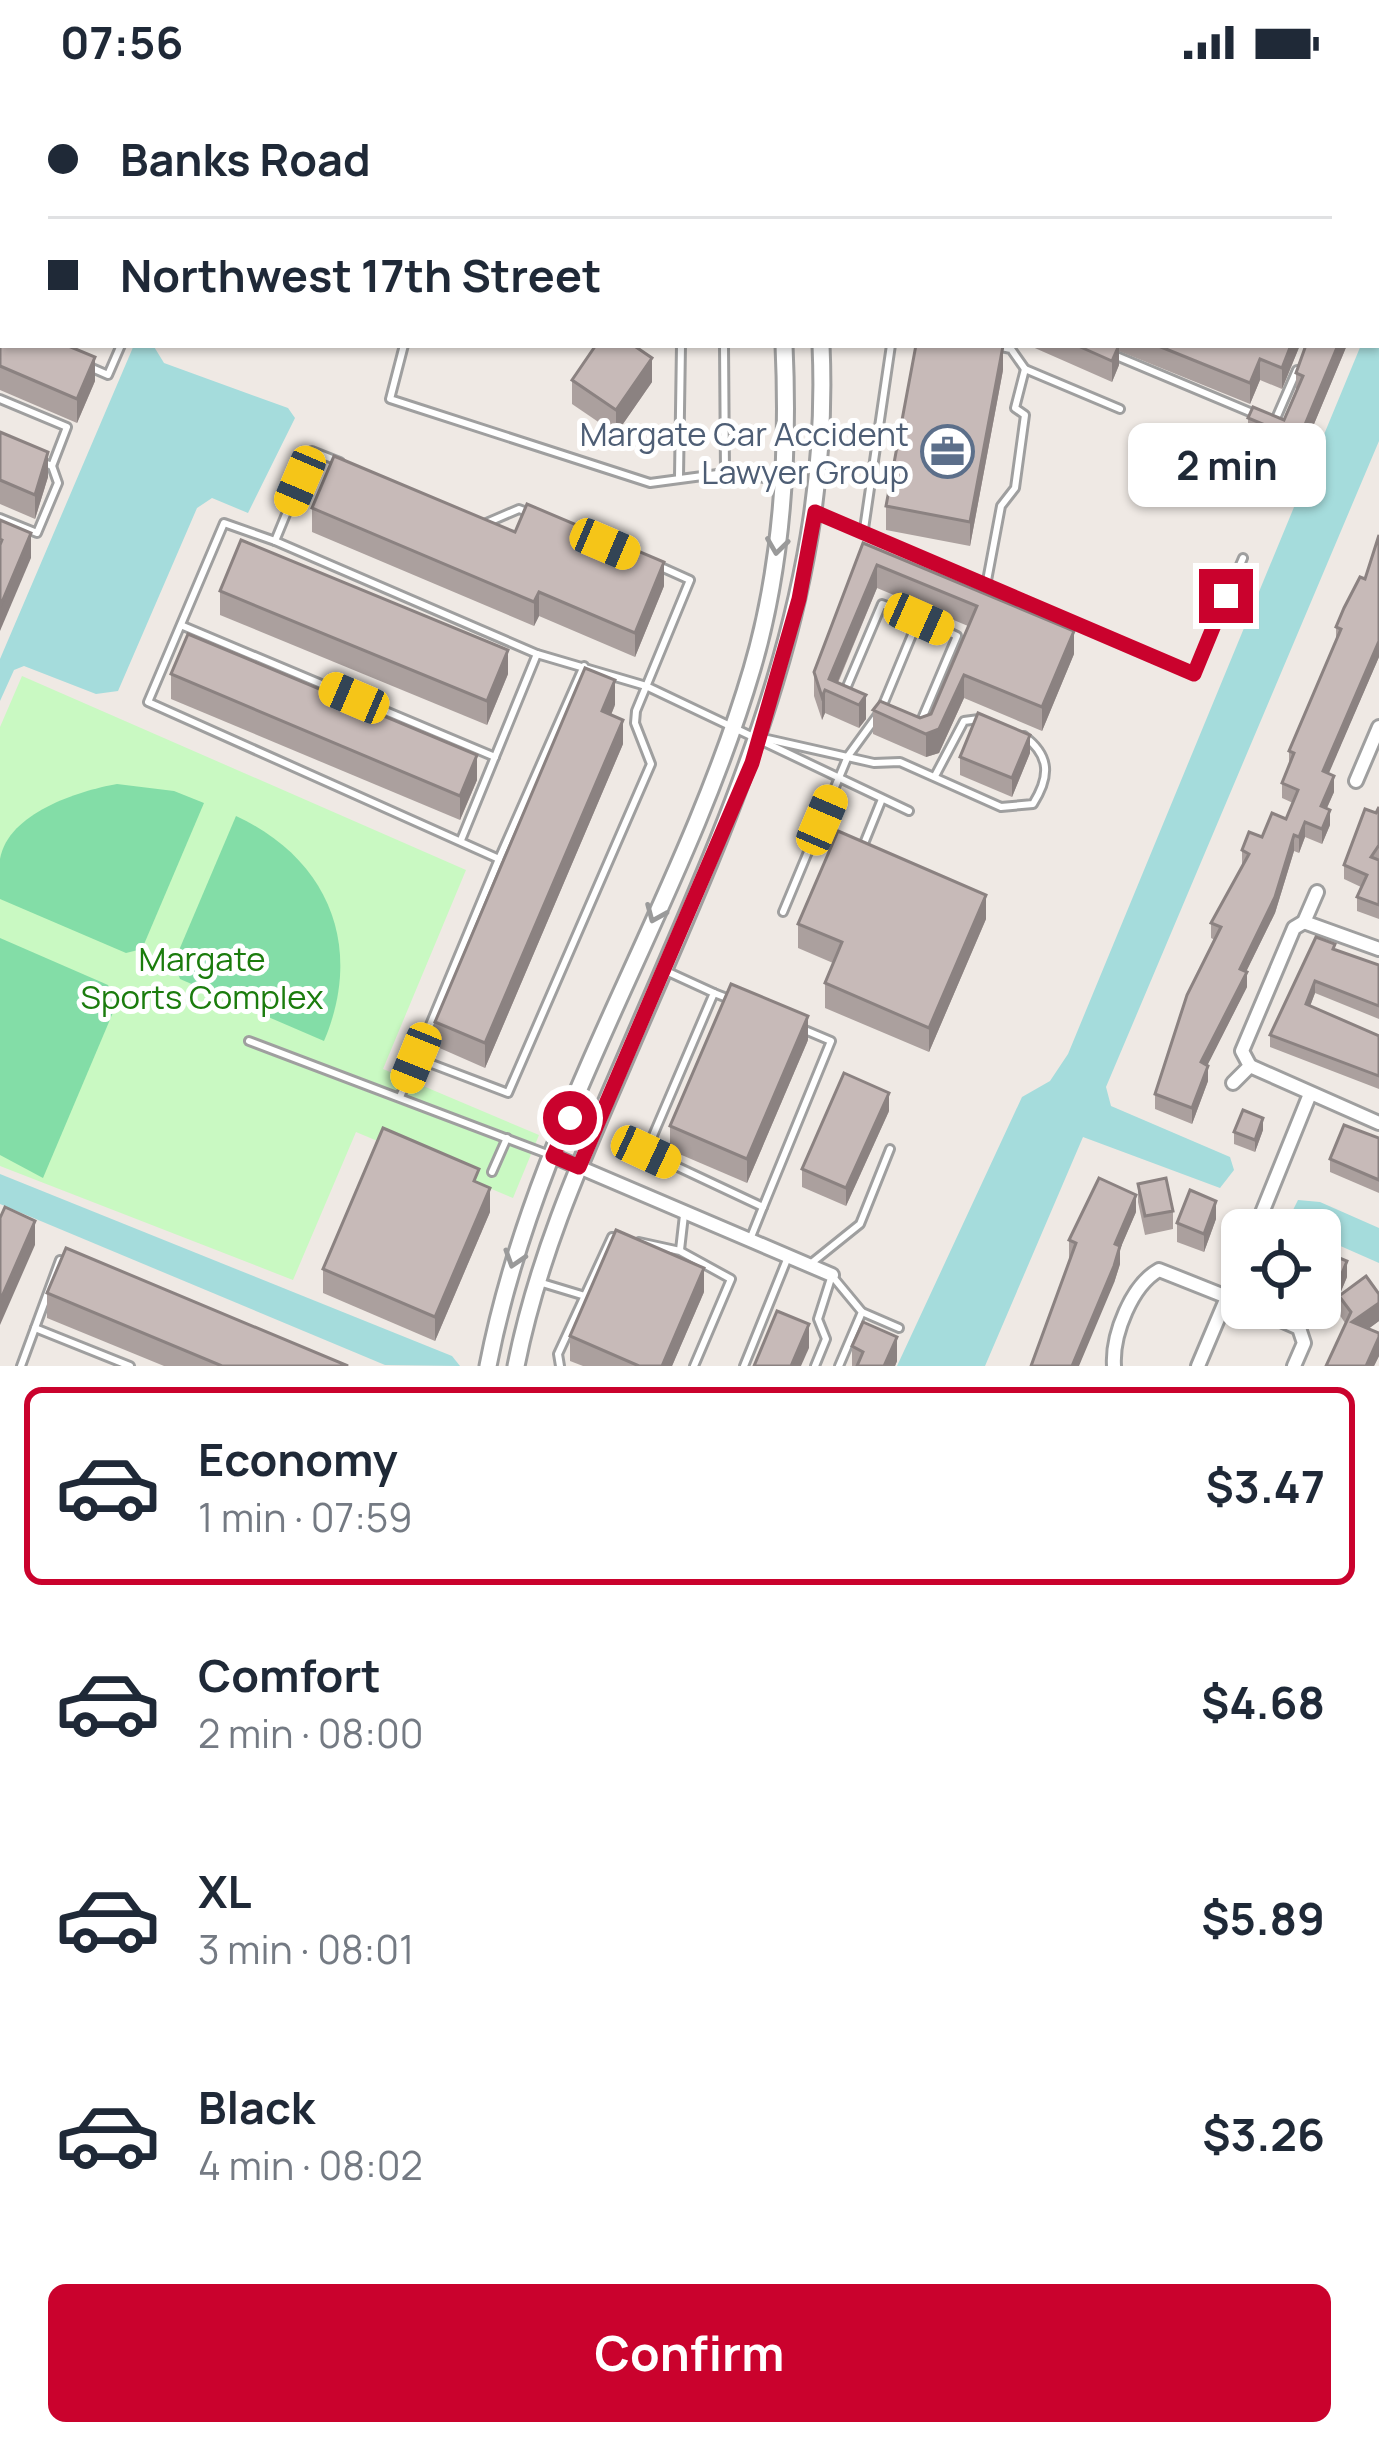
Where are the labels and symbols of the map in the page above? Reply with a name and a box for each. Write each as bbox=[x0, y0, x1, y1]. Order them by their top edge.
place label: Margate Car Accident Lawyer Group bbox=[580, 411, 909, 494]
callout: 2 min bbox=[1127, 422, 1325, 506]
office icon: Margate Car Accident Lawyer Group bbox=[920, 424, 976, 480]
car bbox=[269, 441, 331, 521]
car bbox=[565, 513, 645, 575]
one-way arrow bbox=[765, 536, 791, 555]
route end bbox=[1199, 569, 1253, 623]
car bbox=[879, 588, 959, 650]
car bbox=[314, 667, 394, 729]
car bbox=[791, 780, 853, 860]
one-way arrow bbox=[645, 903, 669, 924]
park label: Margate Sports Complex bbox=[81, 936, 324, 1019]
car bbox=[386, 1018, 446, 1098]
route start bbox=[543, 1091, 597, 1145]
car bbox=[606, 1120, 686, 1184]
one-way arrow bbox=[504, 1248, 529, 1269]

